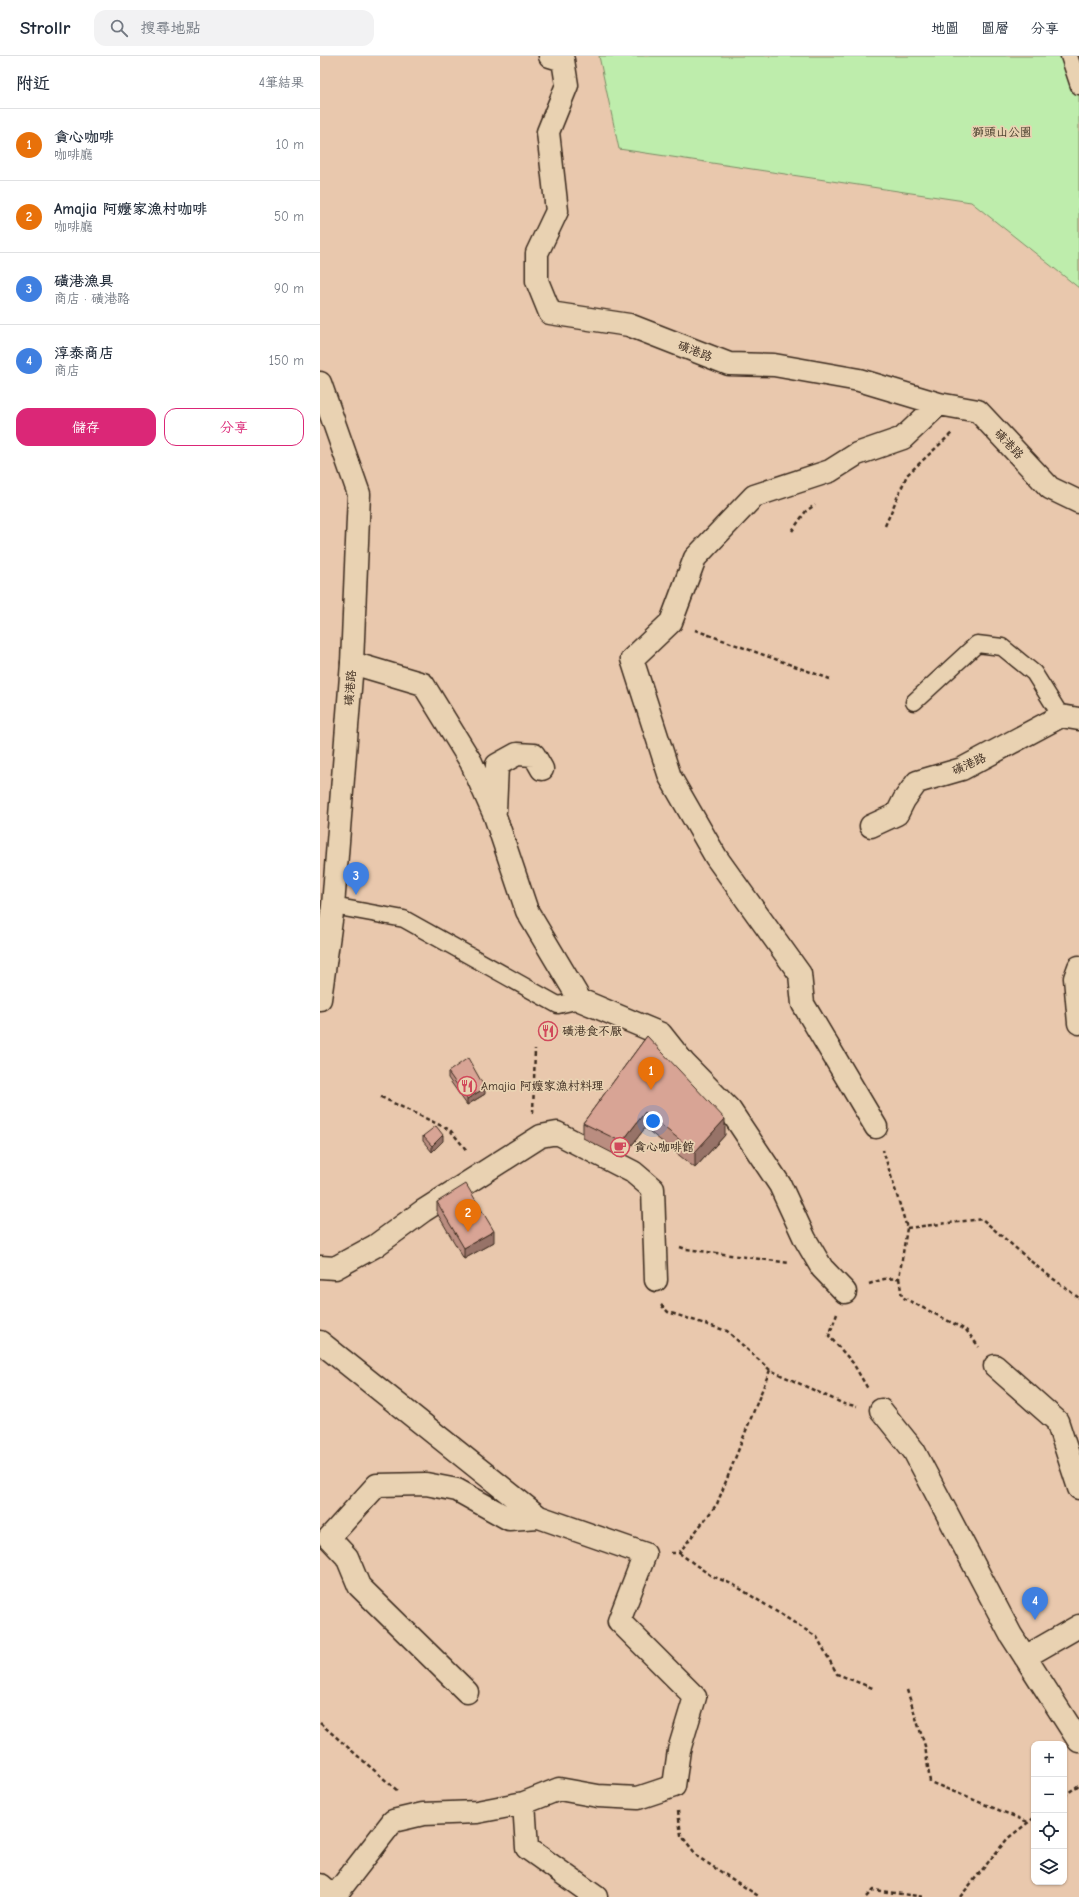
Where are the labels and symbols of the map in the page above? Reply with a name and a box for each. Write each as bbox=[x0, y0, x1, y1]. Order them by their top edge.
park label: 獅頭山公園 bbox=[972, 125, 1032, 139]
street label: 磺港路 bbox=[676, 338, 714, 364]
street label: 磺港路 bbox=[992, 426, 1026, 462]
street label: 磺港路 bbox=[341, 669, 359, 707]
street label: 磺港路 bbox=[950, 750, 988, 778]
pin: 3 bbox=[343, 862, 369, 895]
restaurant icon: 磺港食不厭 bbox=[537, 1020, 559, 1042]
place label: 磺港食不厭 bbox=[562, 1024, 622, 1038]
pin: 1 bbox=[638, 1057, 664, 1090]
restaurant icon: Amajia 阿嬤家漁村料理 bbox=[456, 1075, 478, 1097]
place label: Amajia 阿嬤家漁村料理 bbox=[481, 1079, 604, 1093]
your location bbox=[643, 1111, 663, 1131]
cafe icon: 貪心咖啡館 bbox=[609, 1136, 631, 1158]
place label: 貪心咖啡館 bbox=[634, 1140, 694, 1154]
pin: 2 bbox=[455, 1199, 481, 1232]
pin: 4 bbox=[1022, 1587, 1048, 1620]

